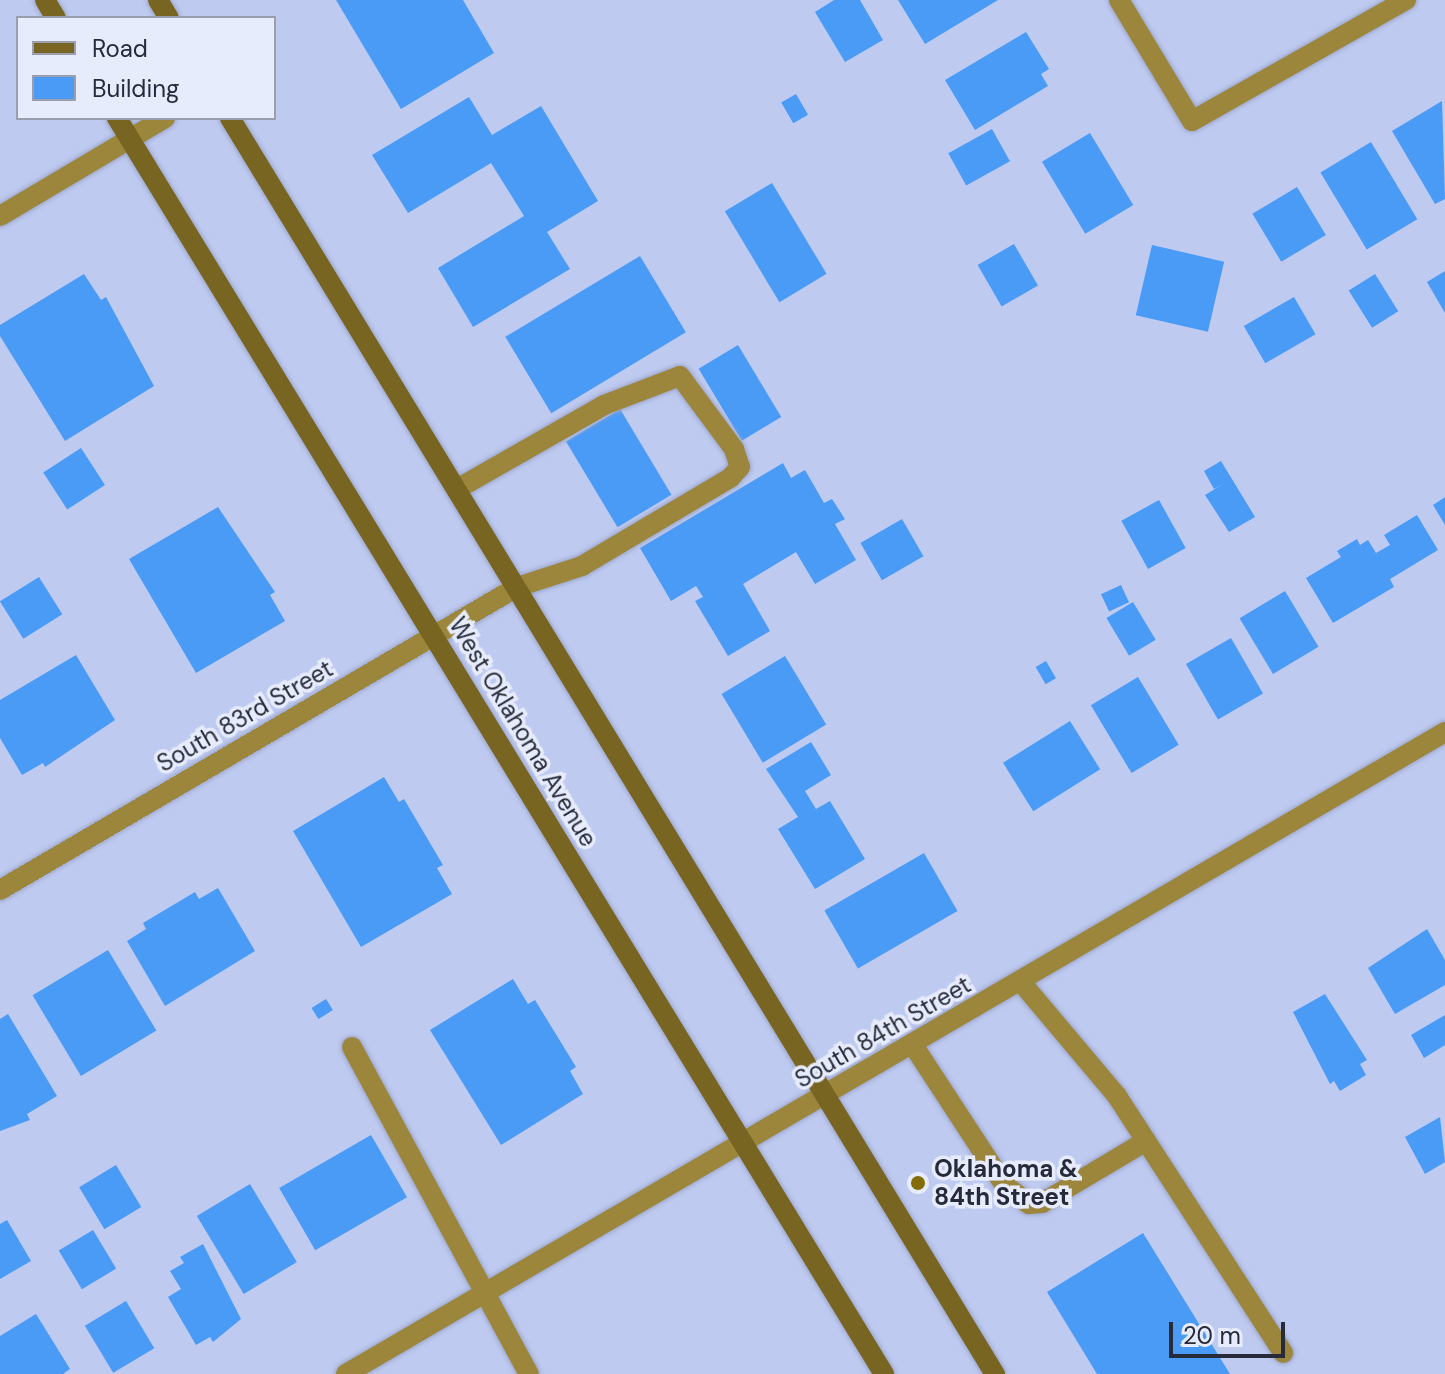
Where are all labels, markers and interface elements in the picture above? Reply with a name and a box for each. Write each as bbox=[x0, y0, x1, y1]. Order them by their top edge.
legend bbox=[16, 16, 276, 120]
text: Road bbox=[92, 33, 148, 64]
text: Building bbox=[92, 73, 179, 104]
street label: West Oklahoma Avenue bbox=[443, 612, 603, 852]
street label: South 83rd Street bbox=[152, 654, 338, 778]
street label: South 84th Street bbox=[790, 970, 976, 1094]
place label: Oklahoma & 84th Street bbox=[934, 1155, 1078, 1211]
marker: Oklahoma & 84th Street bbox=[909, 1174, 927, 1192]
scale bar bbox=[1173, 1306, 1289, 1356]
text: 20 m bbox=[1183, 1320, 1241, 1351]

